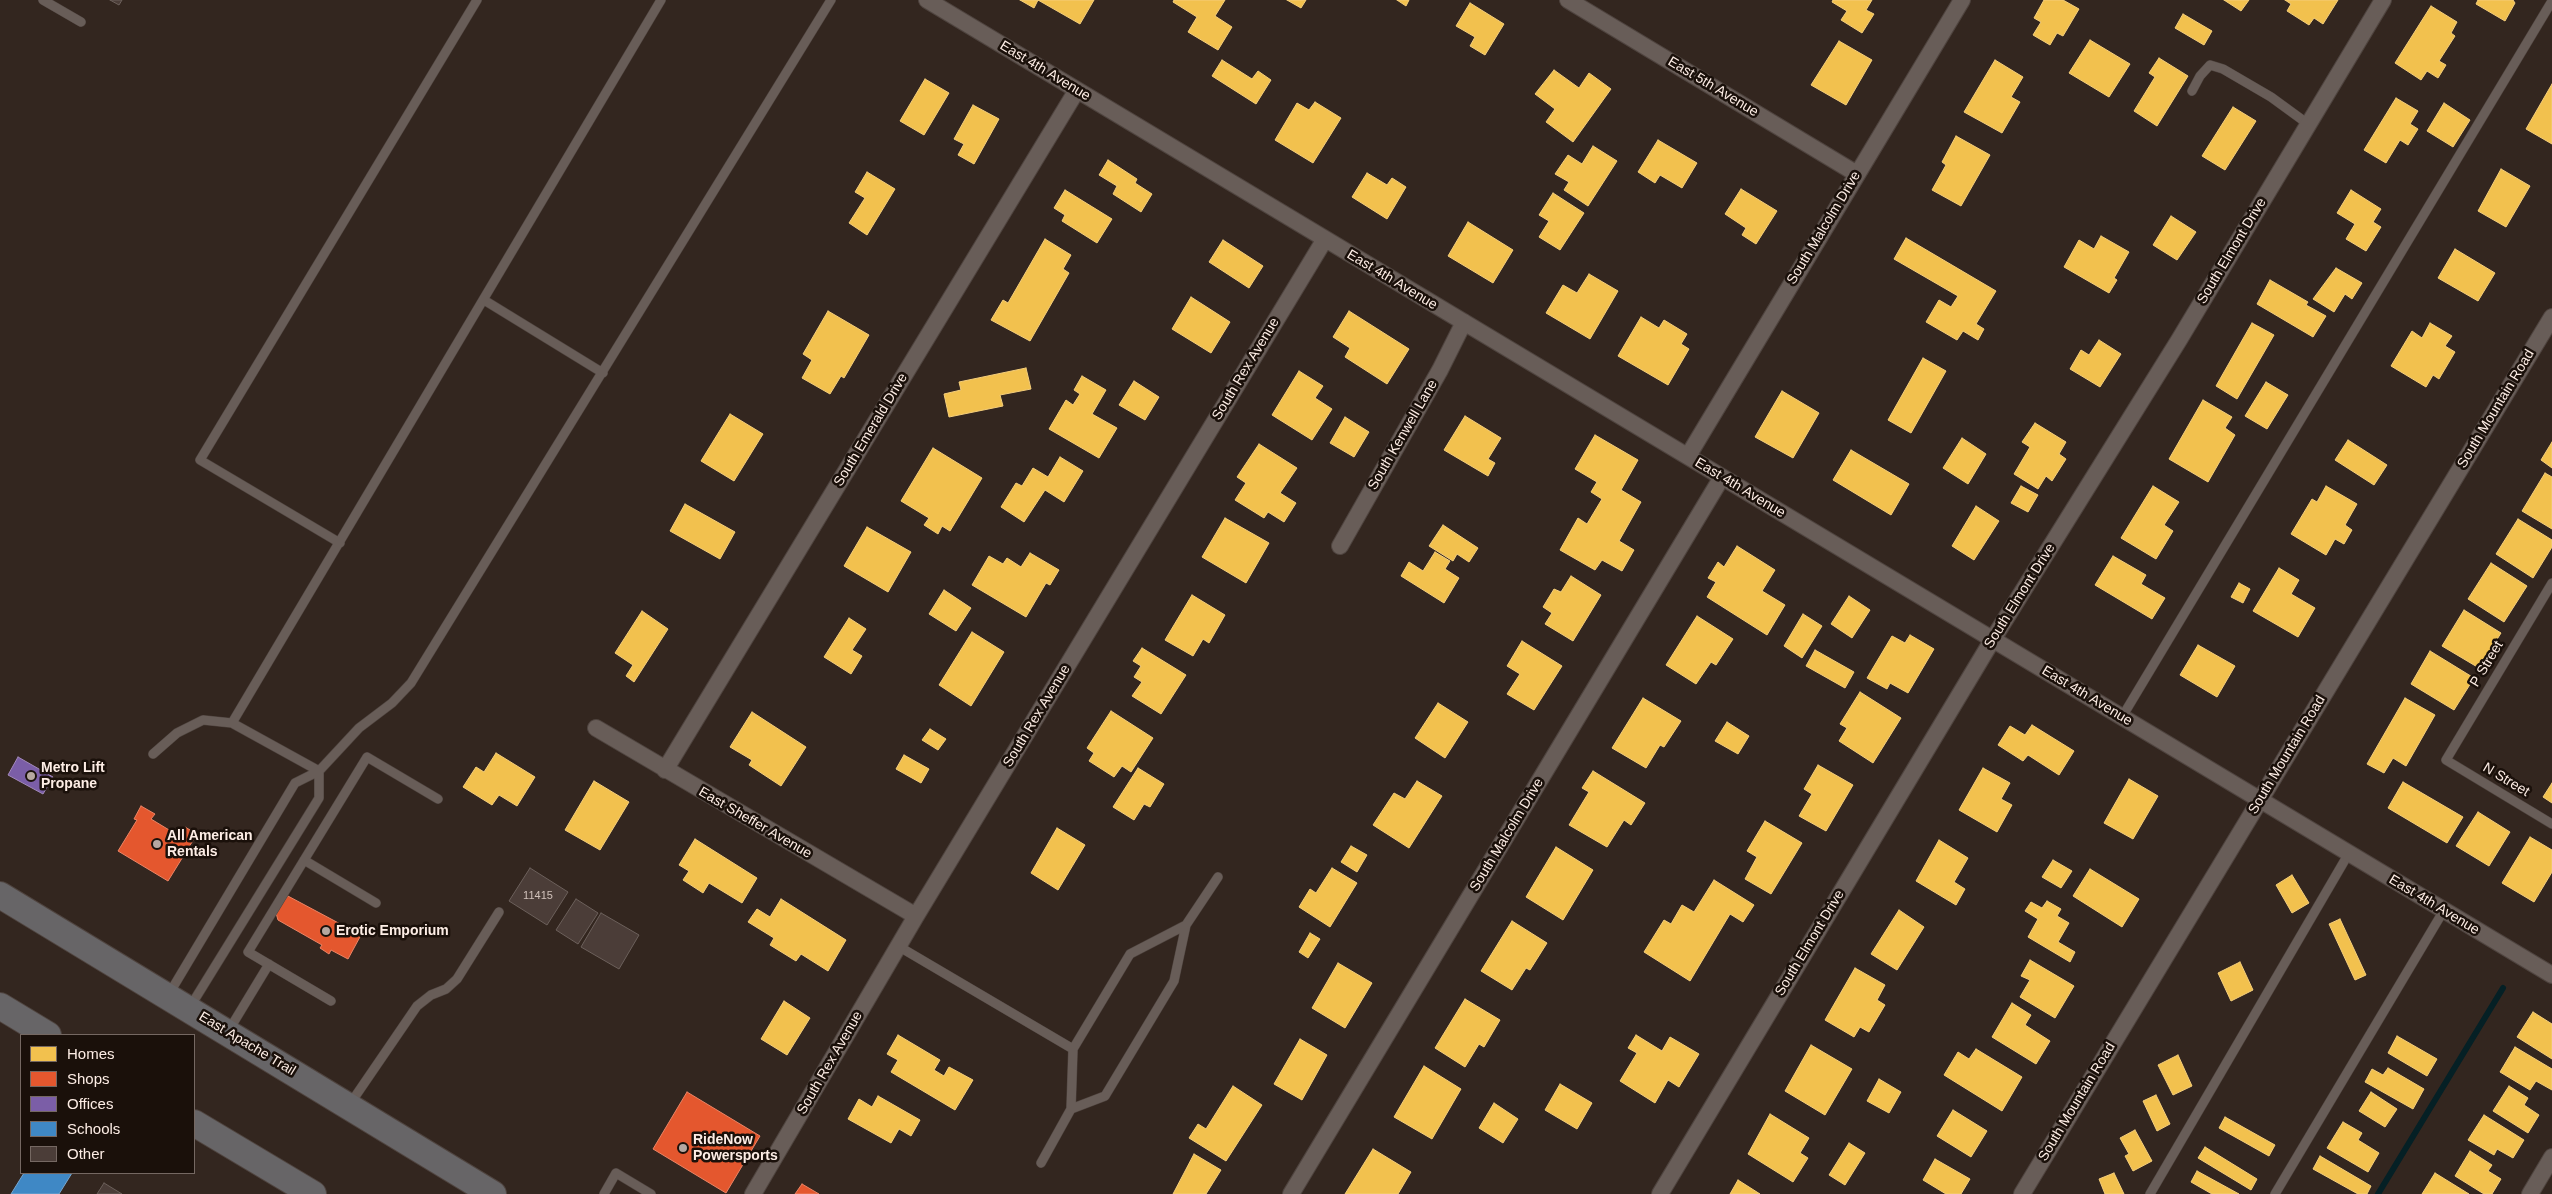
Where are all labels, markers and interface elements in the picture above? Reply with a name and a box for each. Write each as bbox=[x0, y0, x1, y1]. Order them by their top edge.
street label: East 4th Avenue bbox=[997, 37, 1093, 105]
street label: East 5th Avenue bbox=[1665, 53, 1761, 121]
street label: South Malcolm Drive bbox=[1784, 168, 1864, 288]
street label: South Elmont Drive bbox=[2194, 195, 2270, 307]
street label: East 4th Avenue bbox=[1344, 246, 1440, 314]
street label: South Rex Avenue bbox=[1209, 315, 1283, 423]
street label: South Mountain Road bbox=[2454, 347, 2538, 471]
street label: South Emerald Drive bbox=[831, 370, 911, 490]
street label: South Kenwell Lane bbox=[1365, 377, 1441, 493]
street label: East 4th Avenue bbox=[1692, 454, 1788, 522]
street label: South Elmont Drive bbox=[1981, 540, 2059, 652]
street label: P Street bbox=[2467, 638, 2507, 690]
street label: South Rex Avenue bbox=[1000, 662, 1074, 770]
street label: East 4th Avenue bbox=[2039, 662, 2135, 730]
street label: South Mountain Road bbox=[2245, 693, 2329, 817]
place label: Metro Lift Propane bbox=[41, 760, 105, 792]
street label: N Street bbox=[2480, 760, 2532, 800]
marker: Metro Lift Propane bbox=[25, 770, 37, 782]
street label: South Malcolm Drive bbox=[1467, 775, 1547, 895]
street label: East Sheffer Avenue bbox=[695, 784, 815, 862]
place label: All American Rentals bbox=[167, 828, 253, 860]
marker: All American Rentals bbox=[151, 838, 163, 850]
street label: East 4th Avenue bbox=[2386, 871, 2482, 939]
street label: South Elmont Drive bbox=[1772, 887, 1848, 999]
house number: 11415 bbox=[523, 889, 553, 903]
place label: Erotic Emporium bbox=[336, 923, 449, 939]
marker: Erotic Emporium bbox=[320, 925, 332, 937]
street label: East Apache Trail bbox=[196, 1008, 298, 1080]
street label: South Rex Avenue bbox=[794, 1008, 866, 1118]
legend bbox=[20, 1034, 195, 1174]
street label: South Mountain Road bbox=[2035, 1040, 2119, 1164]
text: Homes bbox=[67, 1045, 115, 1062]
text: Shops bbox=[67, 1070, 110, 1087]
text: Offices bbox=[67, 1095, 113, 1112]
text: Schools bbox=[67, 1120, 120, 1137]
place label: RideNow Powersports bbox=[693, 1132, 778, 1164]
marker: RideNow Powersports bbox=[677, 1142, 689, 1154]
text: Other bbox=[67, 1145, 105, 1162]

